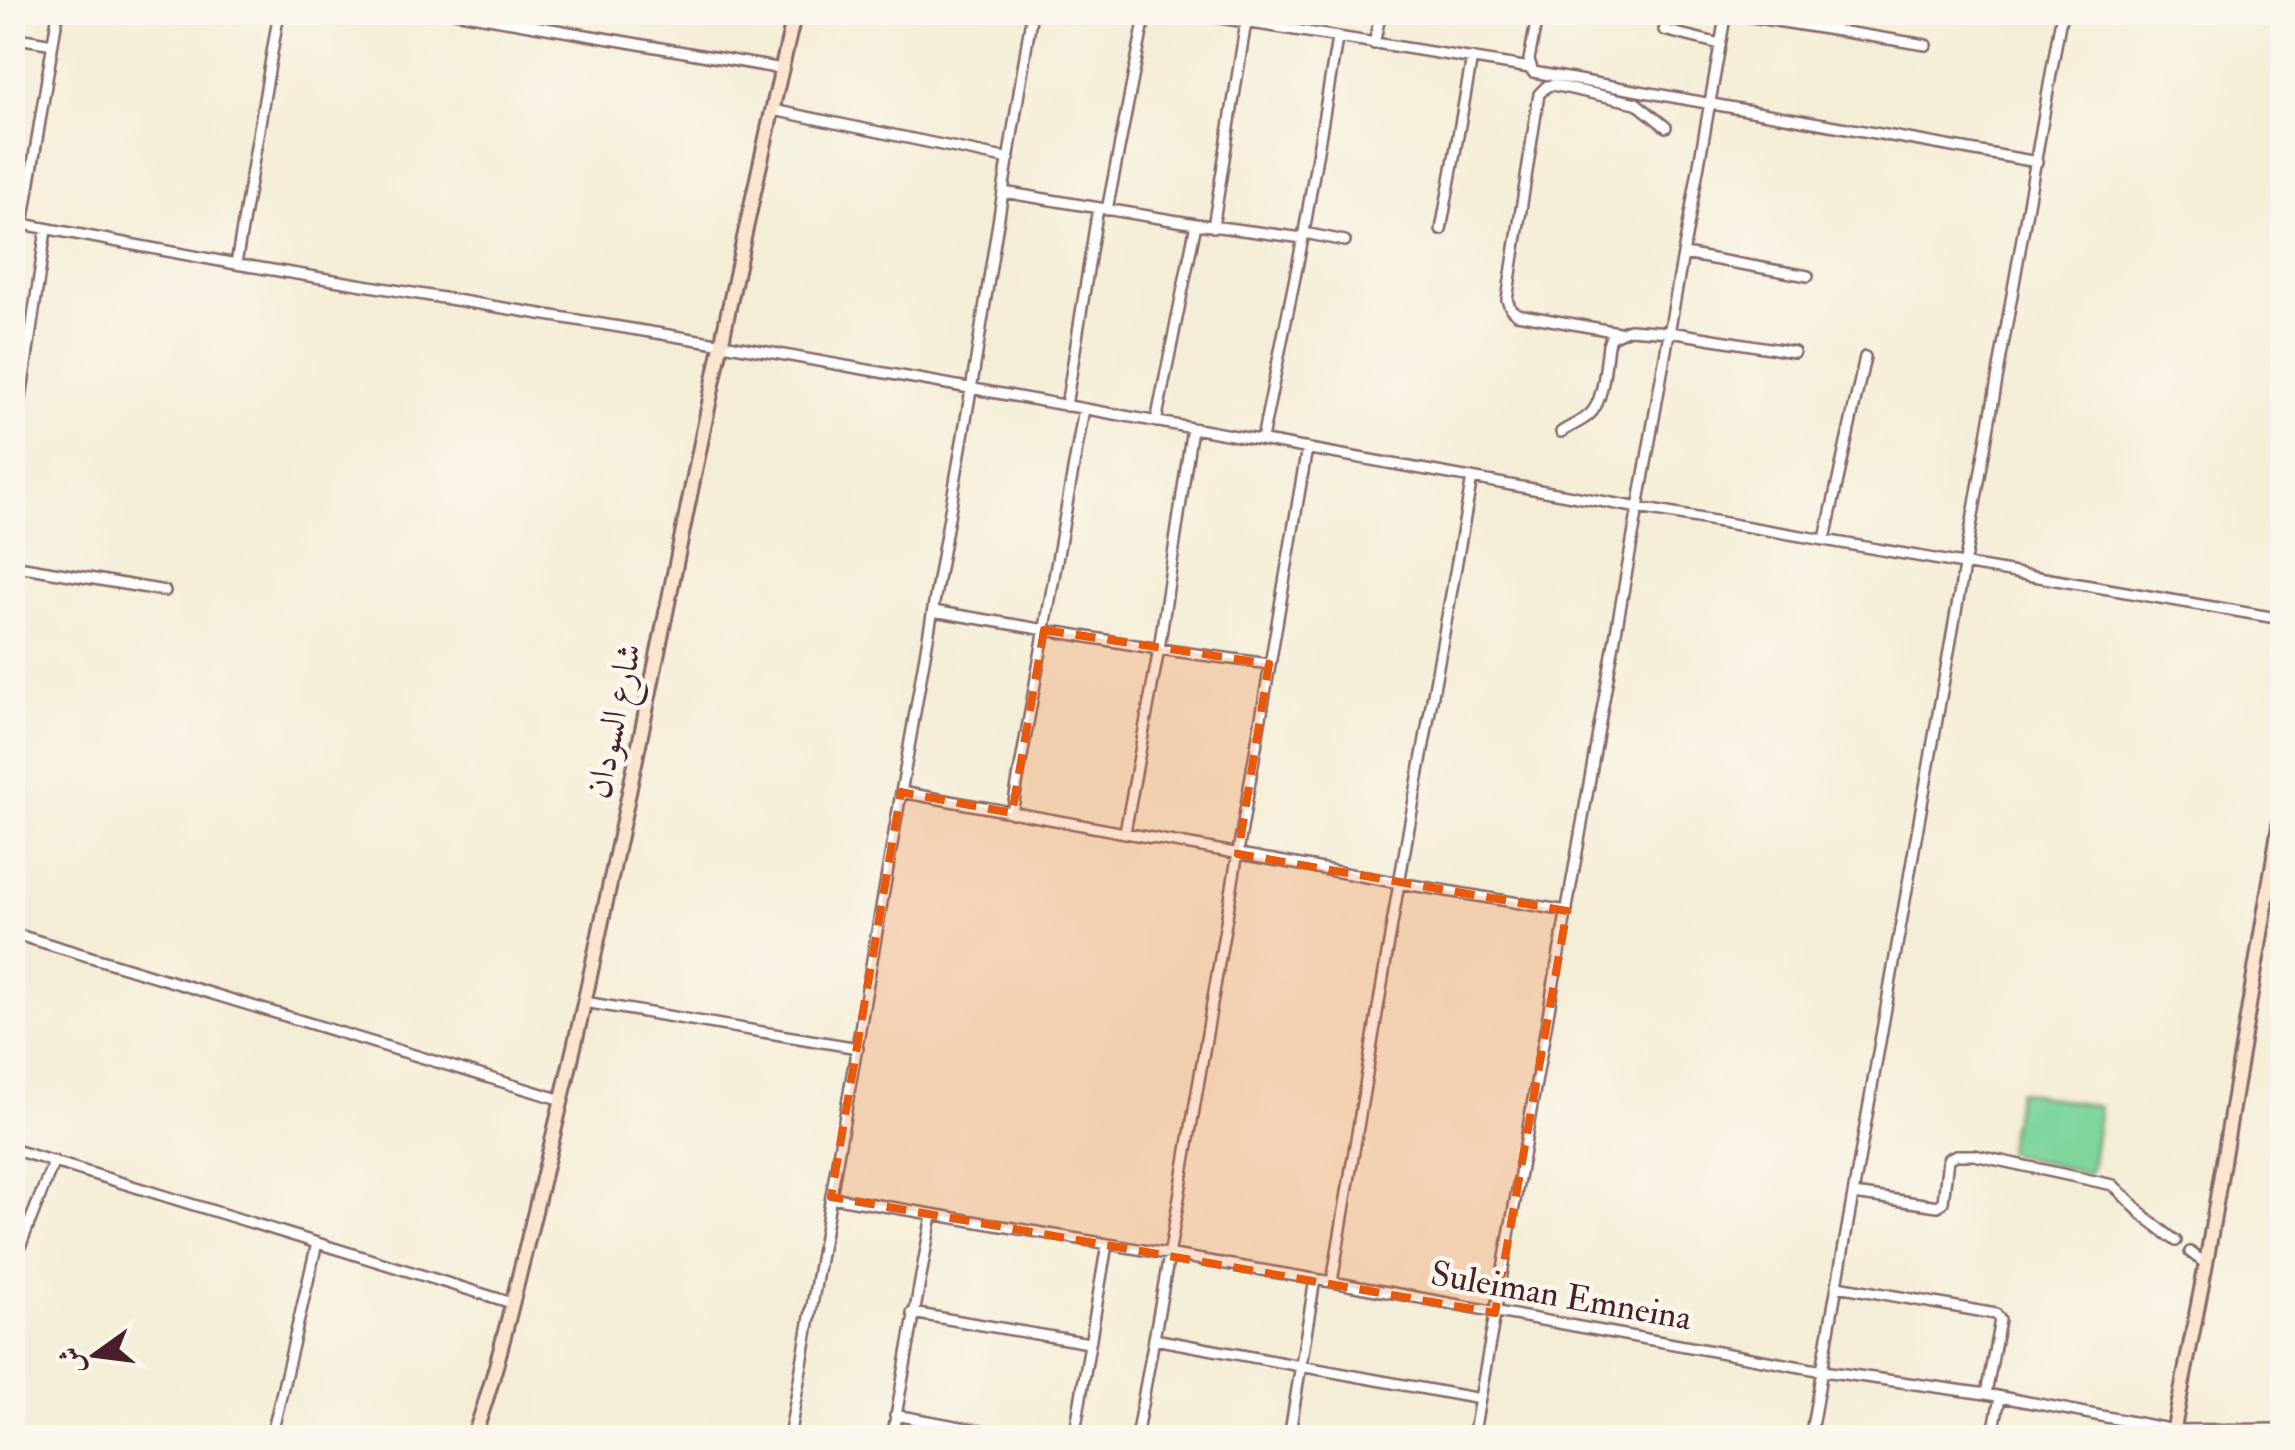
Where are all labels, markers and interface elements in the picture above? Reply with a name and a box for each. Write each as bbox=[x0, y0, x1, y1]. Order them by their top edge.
street label: شارع السودان bbox=[576, 640, 658, 804]
street label: Suleiman Emneina bbox=[1427, 1251, 1695, 1341]
north arrow bbox=[45, 1305, 145, 1405]
text: ش bbox=[52, 1343, 93, 1378]

